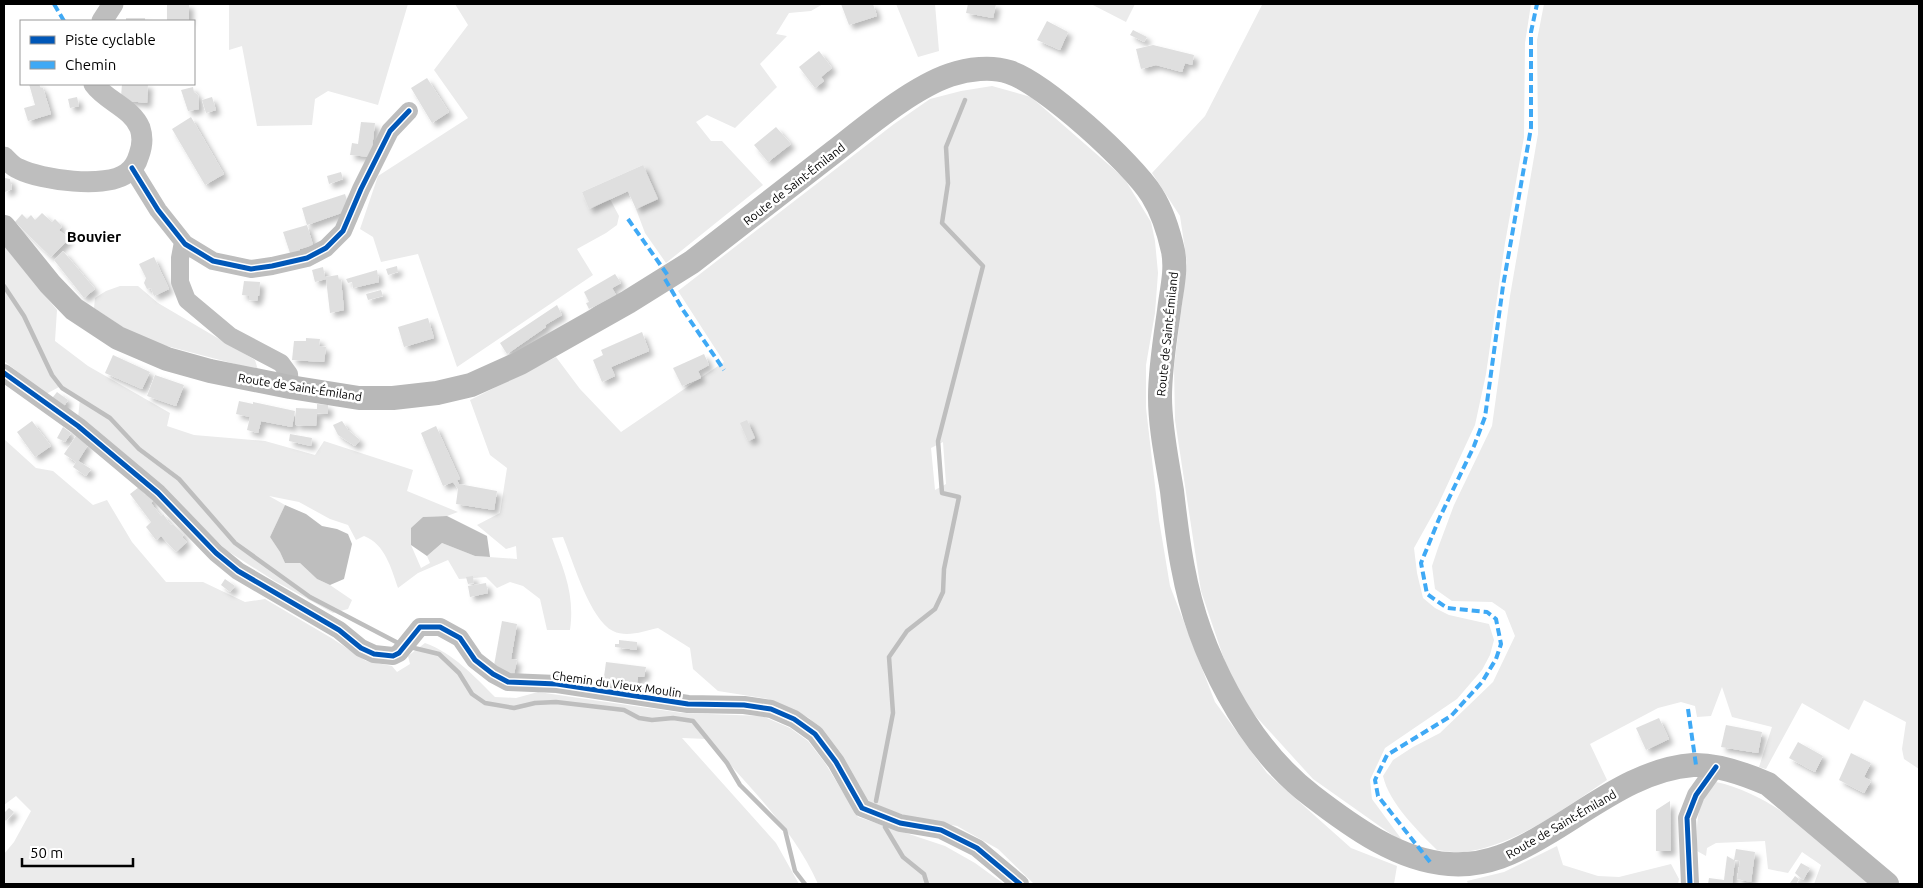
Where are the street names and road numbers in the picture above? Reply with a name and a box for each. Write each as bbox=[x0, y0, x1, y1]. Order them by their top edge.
street label: Route de Saint-Émiland bbox=[741, 140, 847, 228]
street label: Route de Saint-Émiland bbox=[1154, 271, 1180, 397]
street label: Route de Saint-Émiland bbox=[237, 371, 363, 403]
street label: Chemin du Vieux Moulin bbox=[551, 668, 683, 700]
street label: Route de Saint-Émiland bbox=[1504, 787, 1618, 861]

